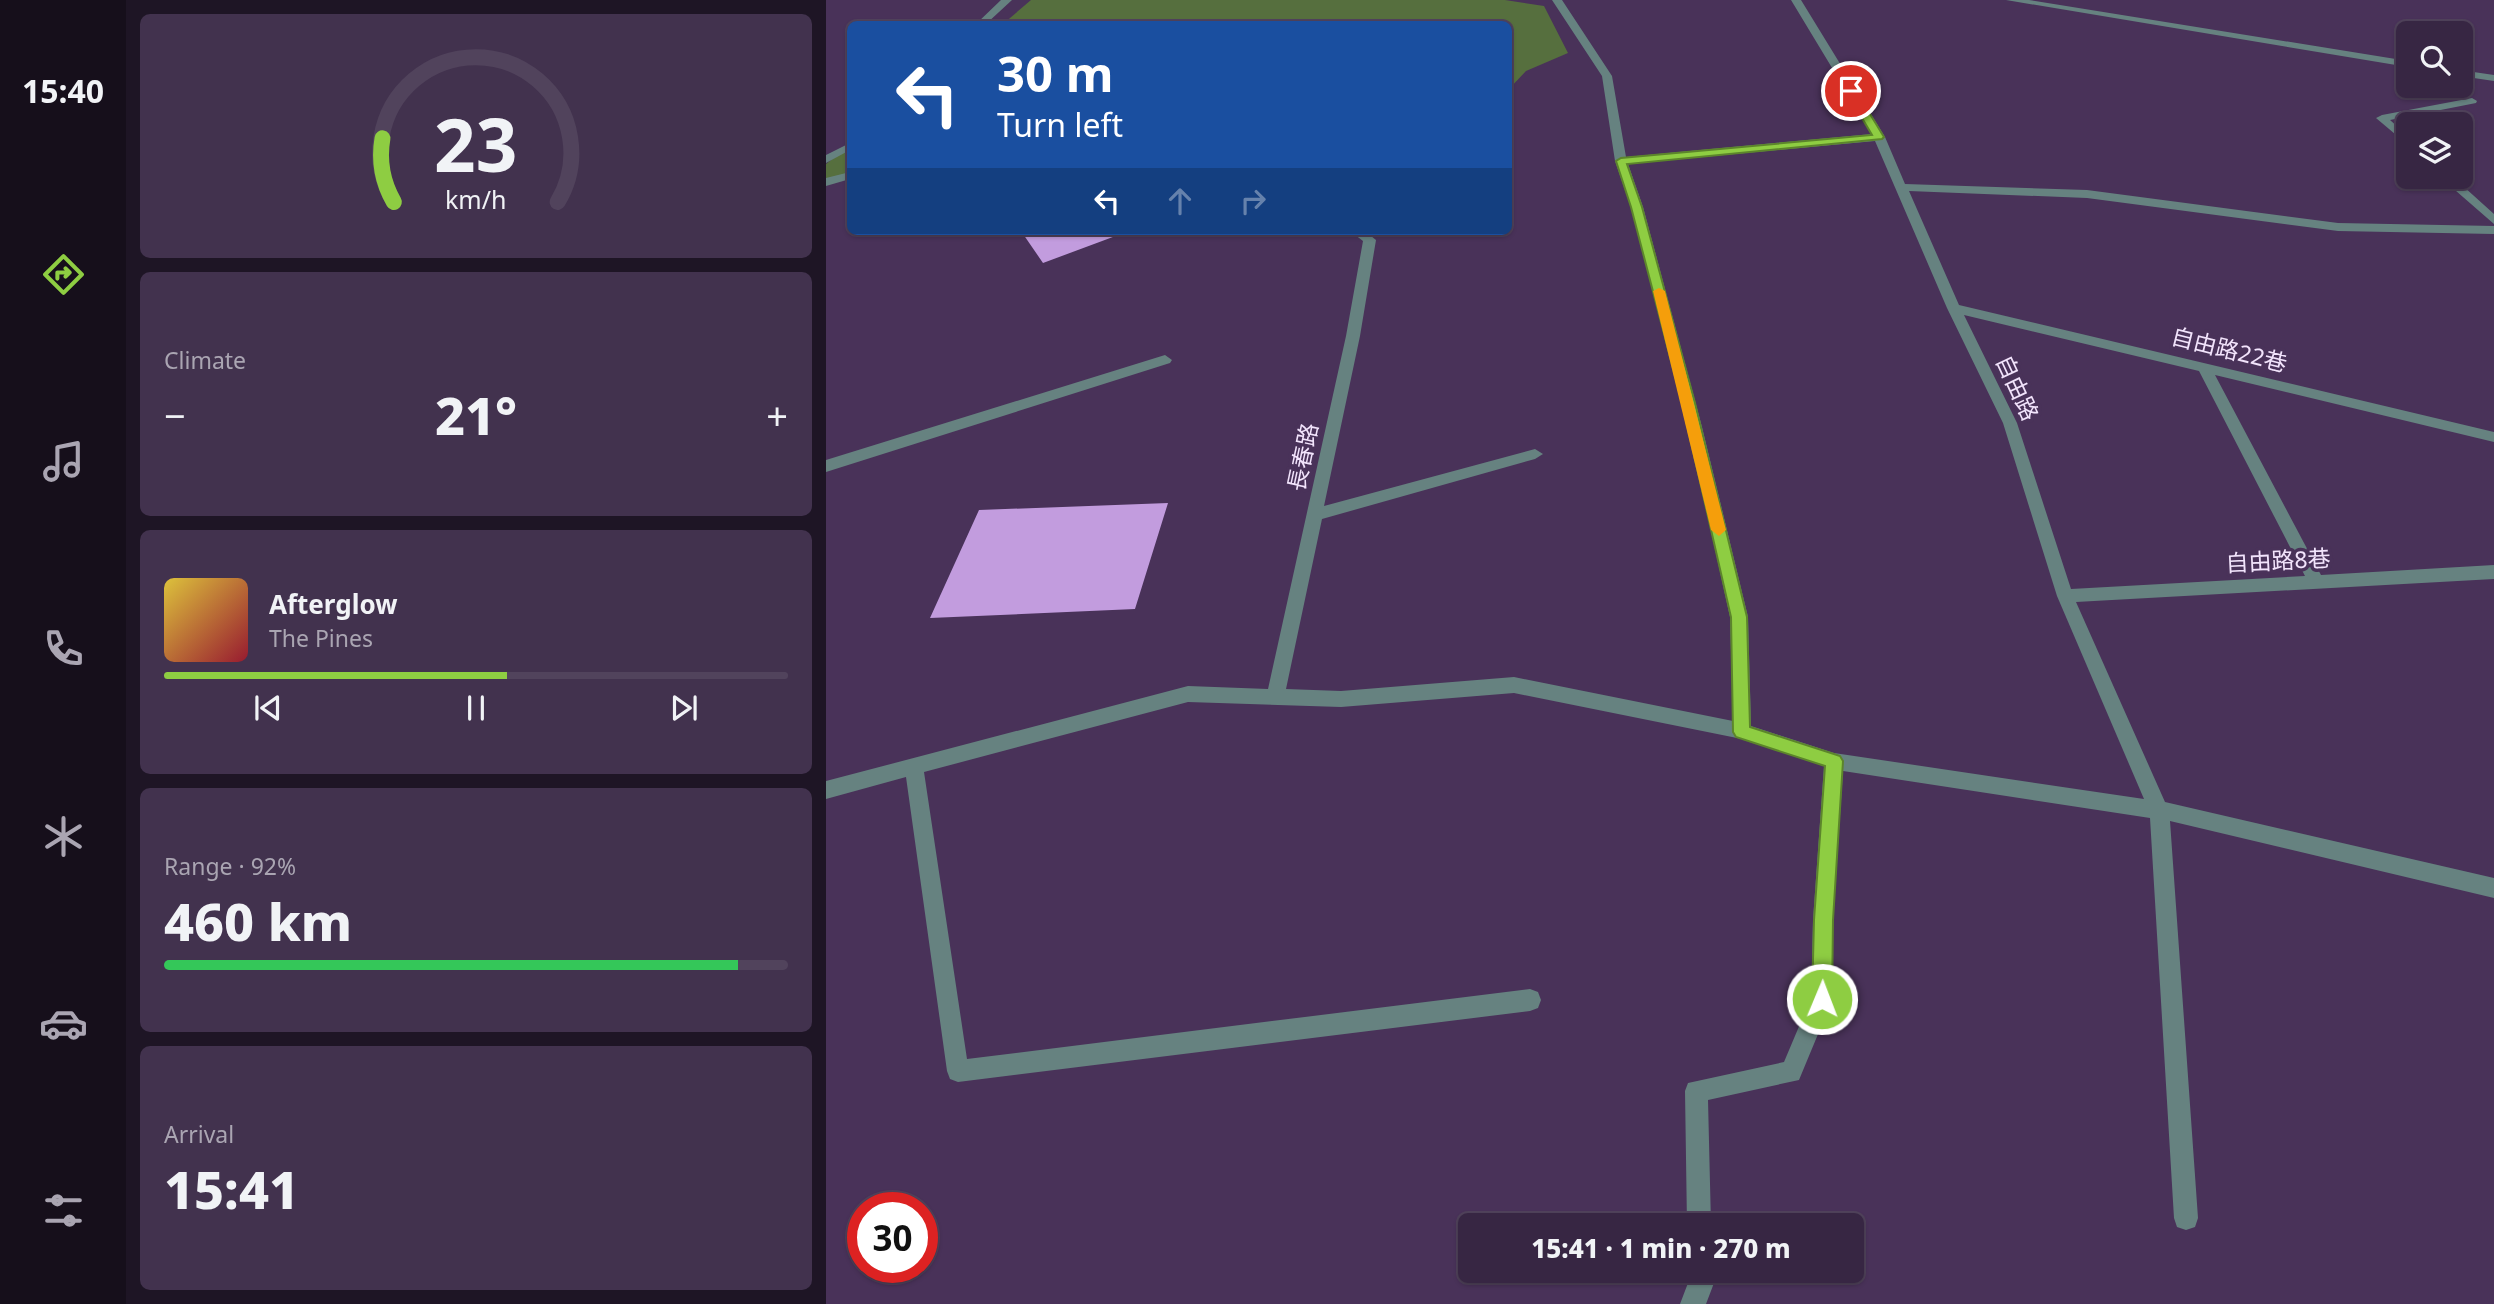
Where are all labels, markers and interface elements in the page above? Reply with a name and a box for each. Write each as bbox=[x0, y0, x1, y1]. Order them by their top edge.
map controls bbox=[2396, 21, 2473, 189]
button: search bbox=[2396, 21, 2473, 98]
text: 30 m bbox=[997, 40, 1114, 106]
icon: left bbox=[882, 49, 973, 140]
pin bbox=[1821, 61, 1881, 121]
text: 15:40 bbox=[22, 69, 104, 112]
icon: arrive bbox=[1832, 72, 1870, 110]
text: 23 bbox=[434, 94, 518, 193]
text: Turn left bbox=[997, 103, 1123, 146]
button: layers bbox=[2396, 112, 2473, 189]
text: km/h bbox=[445, 182, 507, 216]
icon: left bbox=[1088, 182, 1126, 220]
icon: ahead bbox=[1161, 182, 1199, 220]
icon: right bbox=[1234, 182, 1272, 220]
icon: directions bbox=[39, 250, 88, 299]
street label: 自由路22巷 bbox=[2168, 319, 2291, 379]
text: Climate bbox=[164, 344, 246, 376]
street label: 自由路 bbox=[1989, 350, 2047, 426]
text: 21° bbox=[435, 379, 517, 450]
text: − bbox=[164, 389, 186, 441]
text: + bbox=[766, 389, 788, 441]
street label: 長春路 bbox=[1279, 420, 1325, 494]
icon: music bbox=[39, 437, 88, 486]
street label: 自由路8巷 bbox=[2225, 541, 2331, 579]
text: Afterglow bbox=[269, 586, 397, 622]
text: The Pines bbox=[269, 622, 373, 654]
icon: phone bbox=[39, 624, 88, 673]
icon: previous bbox=[249, 689, 287, 727]
icon: pause bbox=[457, 689, 495, 727]
icon: next bbox=[665, 689, 703, 727]
icon: climate bbox=[39, 812, 88, 861]
text: Range · 92% bbox=[164, 850, 296, 882]
text: 460 km bbox=[164, 885, 352, 956]
position arrow bbox=[1785, 962, 1859, 1036]
icon: car bbox=[39, 999, 88, 1048]
text: Arrival bbox=[164, 1118, 234, 1150]
text: 15:41 bbox=[164, 1153, 299, 1224]
icon: filters bbox=[39, 1186, 88, 1235]
speed limit sign: 30 bbox=[847, 1192, 938, 1283]
text: 15:41 · 1 min · 270 m bbox=[1531, 1230, 1791, 1266]

